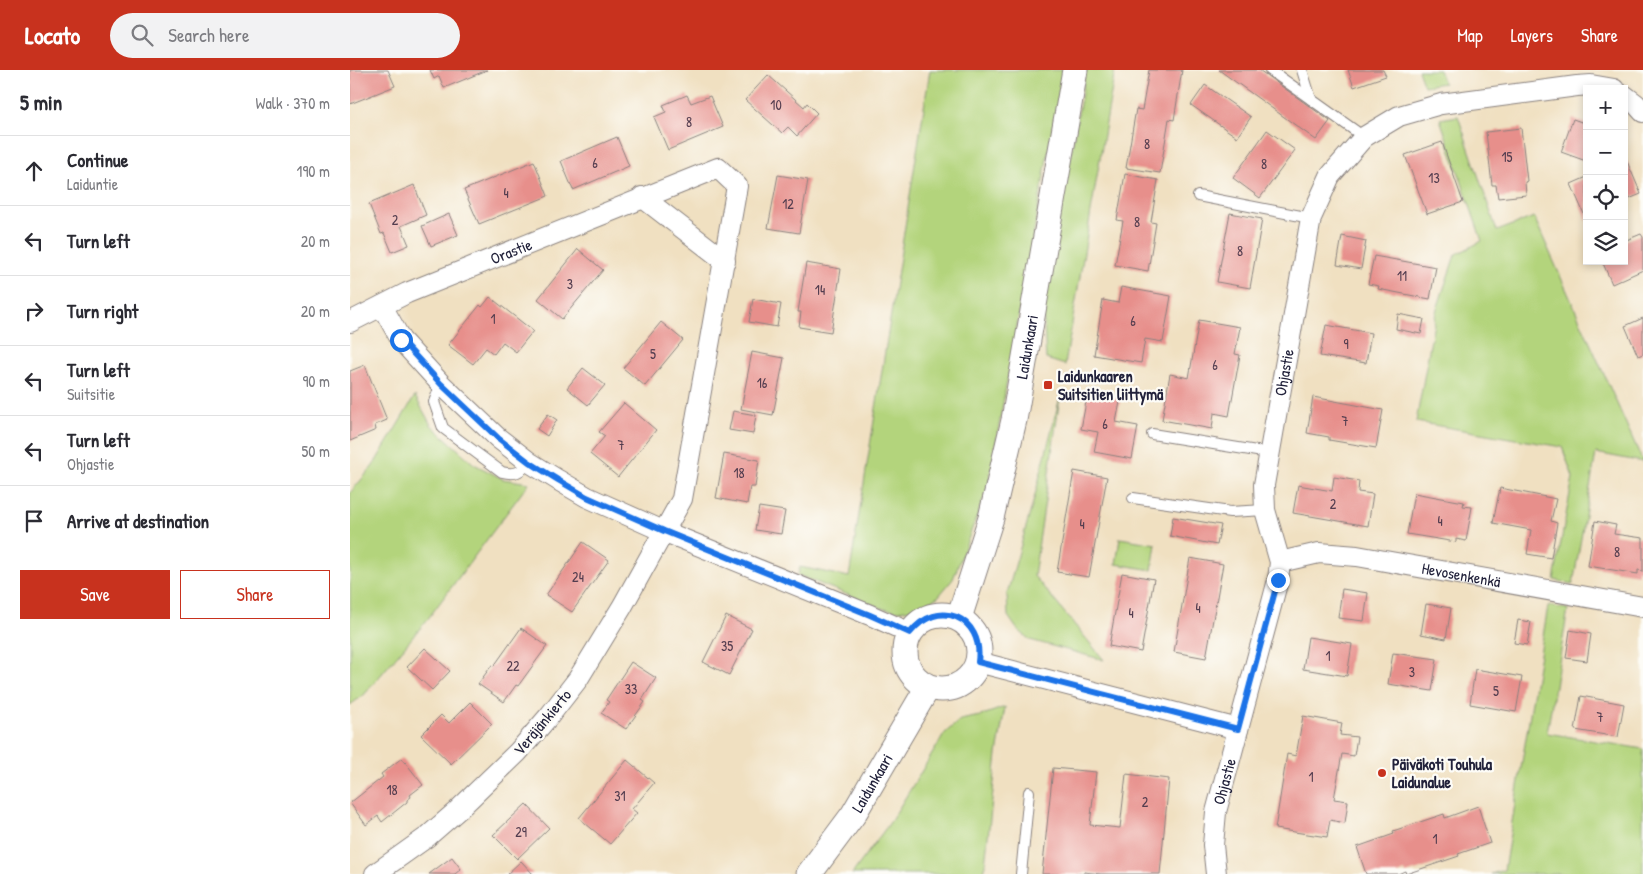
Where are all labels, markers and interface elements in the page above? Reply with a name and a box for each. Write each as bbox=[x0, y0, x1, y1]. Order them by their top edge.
search box bbox=[110, 13, 460, 58]
text: Locato bbox=[25, 19, 80, 51]
icon: search bbox=[128, 21, 156, 49]
text: Search here bbox=[168, 22, 249, 48]
text: Map bbox=[1457, 23, 1483, 48]
text: Layers bbox=[1511, 23, 1553, 48]
text: Share bbox=[1581, 23, 1618, 48]
map controls bbox=[1583, 85, 1628, 265]
button: + bbox=[1583, 85, 1628, 130]
text: 5 min bbox=[20, 88, 62, 117]
text: Walk · 370 m bbox=[256, 92, 330, 114]
house number: 10 bbox=[770, 95, 782, 114]
house number: 8 bbox=[686, 112, 692, 131]
button: − bbox=[1583, 130, 1628, 175]
house number: 8 bbox=[1144, 134, 1150, 153]
text: Continue bbox=[67, 147, 128, 173]
house number: 15 bbox=[1501, 147, 1513, 166]
house number: 6 bbox=[592, 153, 598, 172]
house number: 8 bbox=[1261, 154, 1267, 173]
icon: ahead bbox=[20, 157, 48, 185]
text: 190 m bbox=[297, 160, 330, 182]
house number: 13 bbox=[1428, 168, 1440, 187]
text: Laiduntie bbox=[67, 173, 118, 195]
button: locate bbox=[1583, 175, 1628, 220]
house number: 4 bbox=[503, 183, 509, 202]
house number: 12 bbox=[782, 194, 794, 213]
house number: 2 bbox=[392, 210, 399, 229]
house number: 8 bbox=[1134, 212, 1140, 231]
button: layers bbox=[1583, 220, 1628, 265]
icon: left bbox=[20, 227, 48, 255]
text: Turn left bbox=[67, 228, 130, 254]
text: 20 m bbox=[301, 230, 330, 252]
street label: Orastie bbox=[487, 233, 536, 269]
house number: 8 bbox=[1237, 241, 1243, 260]
house number: 11 bbox=[1397, 266, 1407, 285]
house number: 3 bbox=[567, 274, 573, 293]
house number: 14 bbox=[815, 280, 825, 299]
icon: right bbox=[20, 297, 48, 325]
text: Turn right bbox=[67, 298, 138, 324]
text: 20 m bbox=[301, 300, 330, 322]
house number: 1 bbox=[490, 309, 496, 328]
house number: 6 bbox=[1130, 311, 1136, 330]
street label: Laidunkaari bbox=[1010, 313, 1043, 381]
route start bbox=[390, 329, 413, 352]
house number: 9 bbox=[1343, 334, 1349, 353]
house number: 5 bbox=[650, 344, 656, 363]
street label: Ohjastie bbox=[1269, 347, 1299, 398]
house number: 6 bbox=[1212, 355, 1218, 374]
text: Turn left bbox=[67, 357, 130, 383]
place label: Laidunkaaren Suitsitien liittymä bbox=[1058, 365, 1164, 406]
icon: left bbox=[20, 367, 48, 395]
text: 90 m bbox=[302, 370, 330, 392]
house number: 16 bbox=[757, 373, 768, 392]
marker: Laidunkaaren Suitsitien liittymä bbox=[1042, 379, 1054, 391]
text: Suitsitie bbox=[67, 383, 115, 405]
house number: 7 bbox=[1342, 411, 1349, 430]
house number: 6 bbox=[1102, 414, 1108, 433]
text: Turn left bbox=[67, 427, 130, 453]
house number: 7 bbox=[618, 435, 625, 454]
icon: left bbox=[20, 437, 48, 465]
text: 50 m bbox=[302, 440, 330, 462]
text: Ohjastie bbox=[67, 453, 114, 475]
house number: 18 bbox=[733, 463, 745, 482]
house number: 2 bbox=[1330, 494, 1337, 513]
icon: arrive bbox=[20, 507, 48, 535]
text: Arrive at destination bbox=[67, 508, 209, 534]
house number: 4 bbox=[1437, 511, 1443, 530]
house number: 4 bbox=[1079, 514, 1085, 533]
house number: 8 bbox=[1614, 542, 1620, 561]
street label: Hevosenkenkä bbox=[1420, 557, 1502, 592]
house number: 24 bbox=[572, 567, 584, 586]
route end bbox=[1267, 569, 1290, 592]
button: Save bbox=[20, 570, 170, 619]
button: Share bbox=[180, 570, 330, 619]
house number: 4 bbox=[1195, 598, 1201, 617]
house number: 4 bbox=[1128, 603, 1134, 622]
house number: 35 bbox=[721, 636, 733, 655]
house number: 1 bbox=[1325, 646, 1331, 665]
house number: 22 bbox=[506, 656, 520, 675]
house number: 3 bbox=[1409, 662, 1415, 681]
house number: 33 bbox=[625, 679, 637, 698]
house number: 5 bbox=[1493, 681, 1499, 700]
street label: Veräjänkierto bbox=[508, 684, 576, 760]
house number: 7 bbox=[1597, 707, 1604, 726]
street label: Laidunkaari bbox=[846, 749, 898, 816]
place label: Päiväkoti Touhula Laidunalue bbox=[1392, 753, 1493, 793]
street label: Ohjastie bbox=[1207, 755, 1241, 807]
house number: 1 bbox=[1308, 767, 1314, 786]
marker: Päiväkoti Touhula Laidunalue bbox=[1376, 767, 1388, 779]
house number: 18 bbox=[386, 780, 398, 799]
house number: 31 bbox=[614, 786, 626, 805]
house number: 2 bbox=[1142, 792, 1149, 811]
house number: 29 bbox=[515, 822, 527, 841]
house number: 1 bbox=[1432, 829, 1438, 848]

